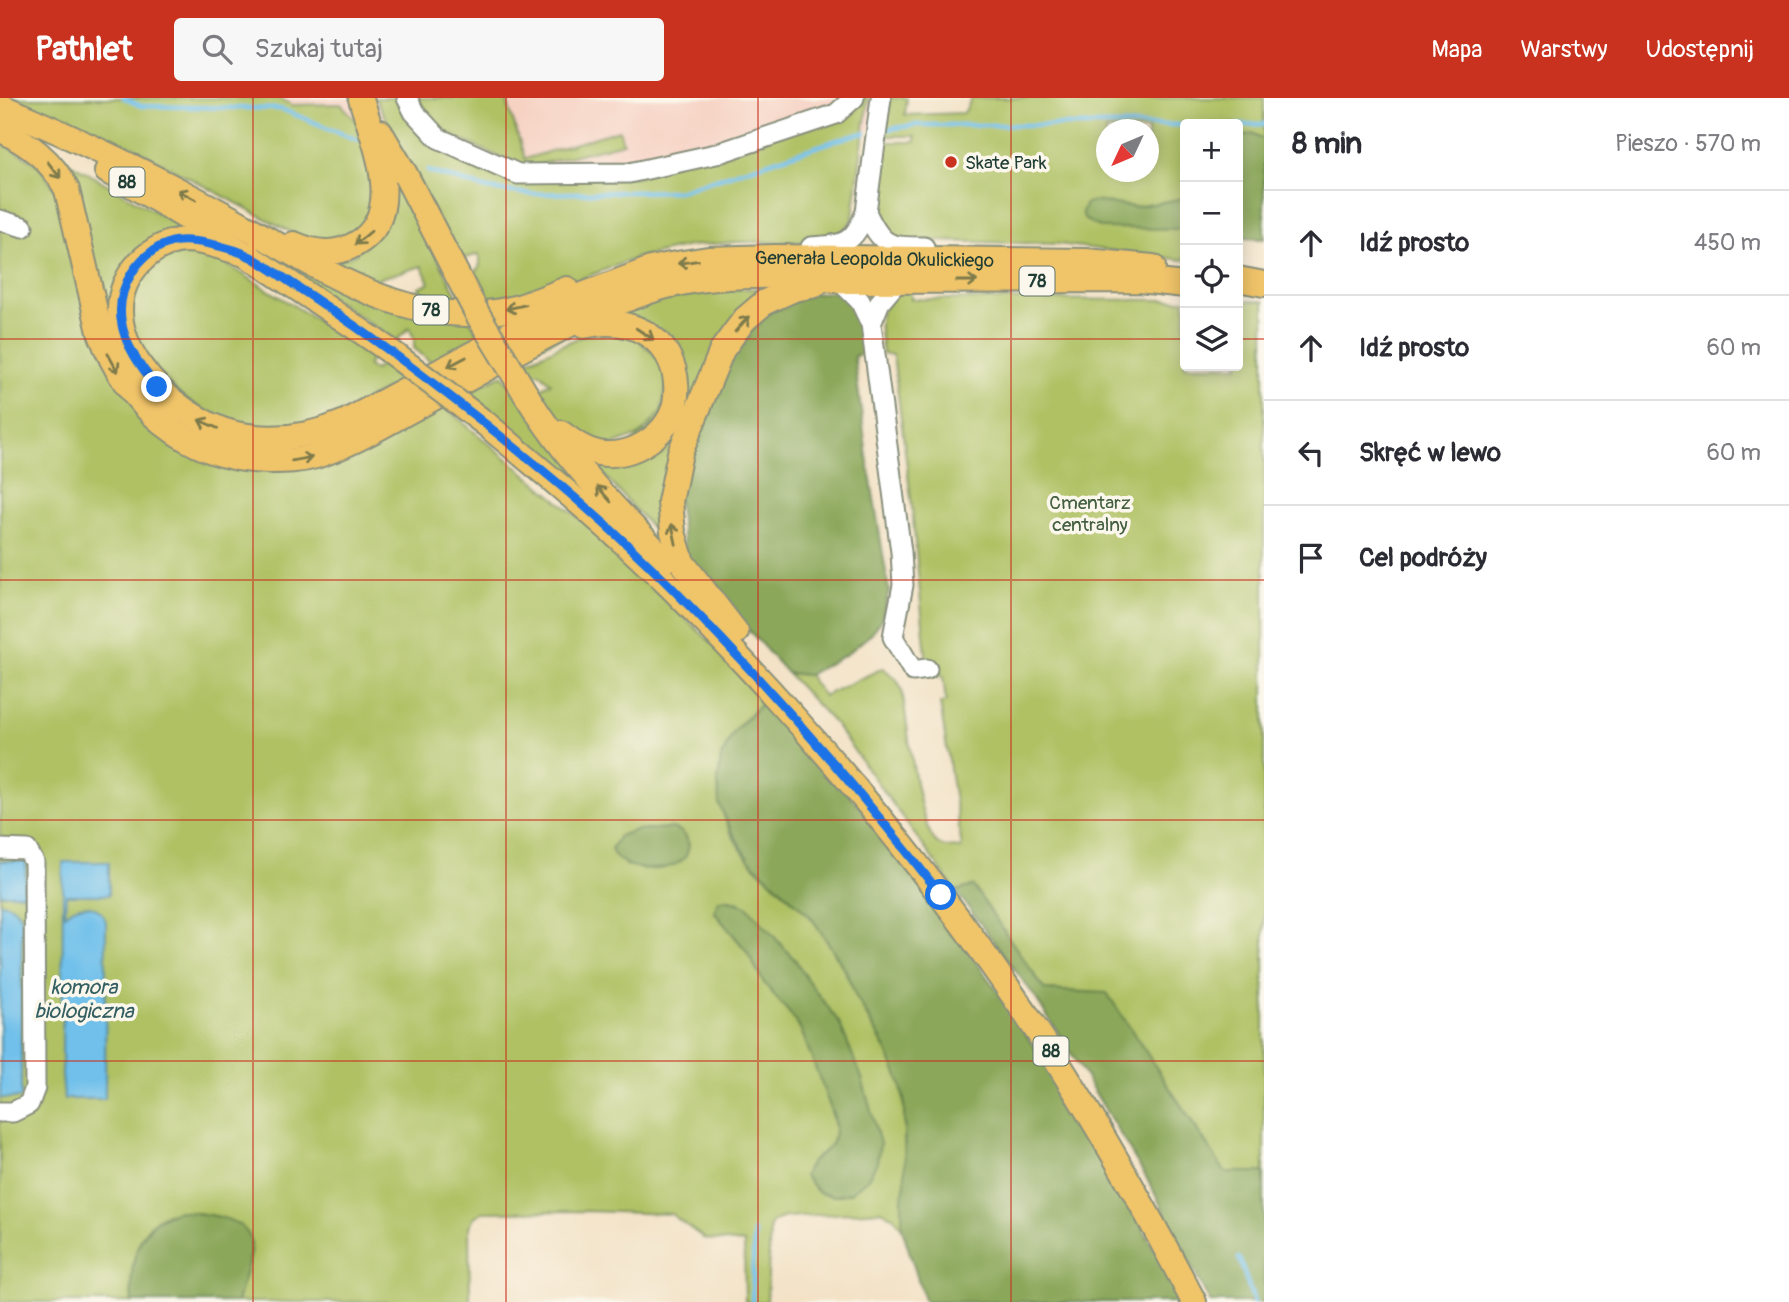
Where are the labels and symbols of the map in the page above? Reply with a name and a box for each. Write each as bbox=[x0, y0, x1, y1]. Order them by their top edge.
north arrow bbox=[1096, 119, 1159, 182]
place label: Skate Park bbox=[965, 151, 1047, 175]
marker: Skate Park bbox=[943, 154, 959, 170]
one-way arrow bbox=[46, 160, 61, 178]
road number: 88 bbox=[110, 168, 144, 196]
one-way arrow bbox=[177, 187, 198, 201]
one-way arrow bbox=[355, 230, 373, 245]
street label: Generała Leopolda Okulickiego bbox=[754, 246, 994, 273]
one-way arrow bbox=[677, 256, 700, 269]
road number: 78 bbox=[1020, 266, 1054, 296]
one-way arrow bbox=[955, 274, 978, 288]
road number: 78 bbox=[414, 295, 448, 324]
one-way arrow bbox=[505, 300, 528, 314]
one-way arrow bbox=[734, 315, 750, 333]
one-way arrow bbox=[635, 326, 654, 341]
one-way arrow bbox=[106, 352, 120, 372]
one-way arrow bbox=[447, 356, 468, 369]
route end bbox=[141, 371, 172, 402]
one-way arrow bbox=[198, 417, 220, 430]
one-way arrow bbox=[290, 452, 313, 465]
one-way arrow bbox=[596, 485, 612, 503]
park label: Cmentarz centralny bbox=[1049, 491, 1131, 537]
one-way arrow bbox=[667, 524, 680, 546]
route start bbox=[925, 879, 956, 910]
water label: komora biologiczna bbox=[34, 974, 135, 1025]
road number: 88 bbox=[1034, 1036, 1068, 1066]

